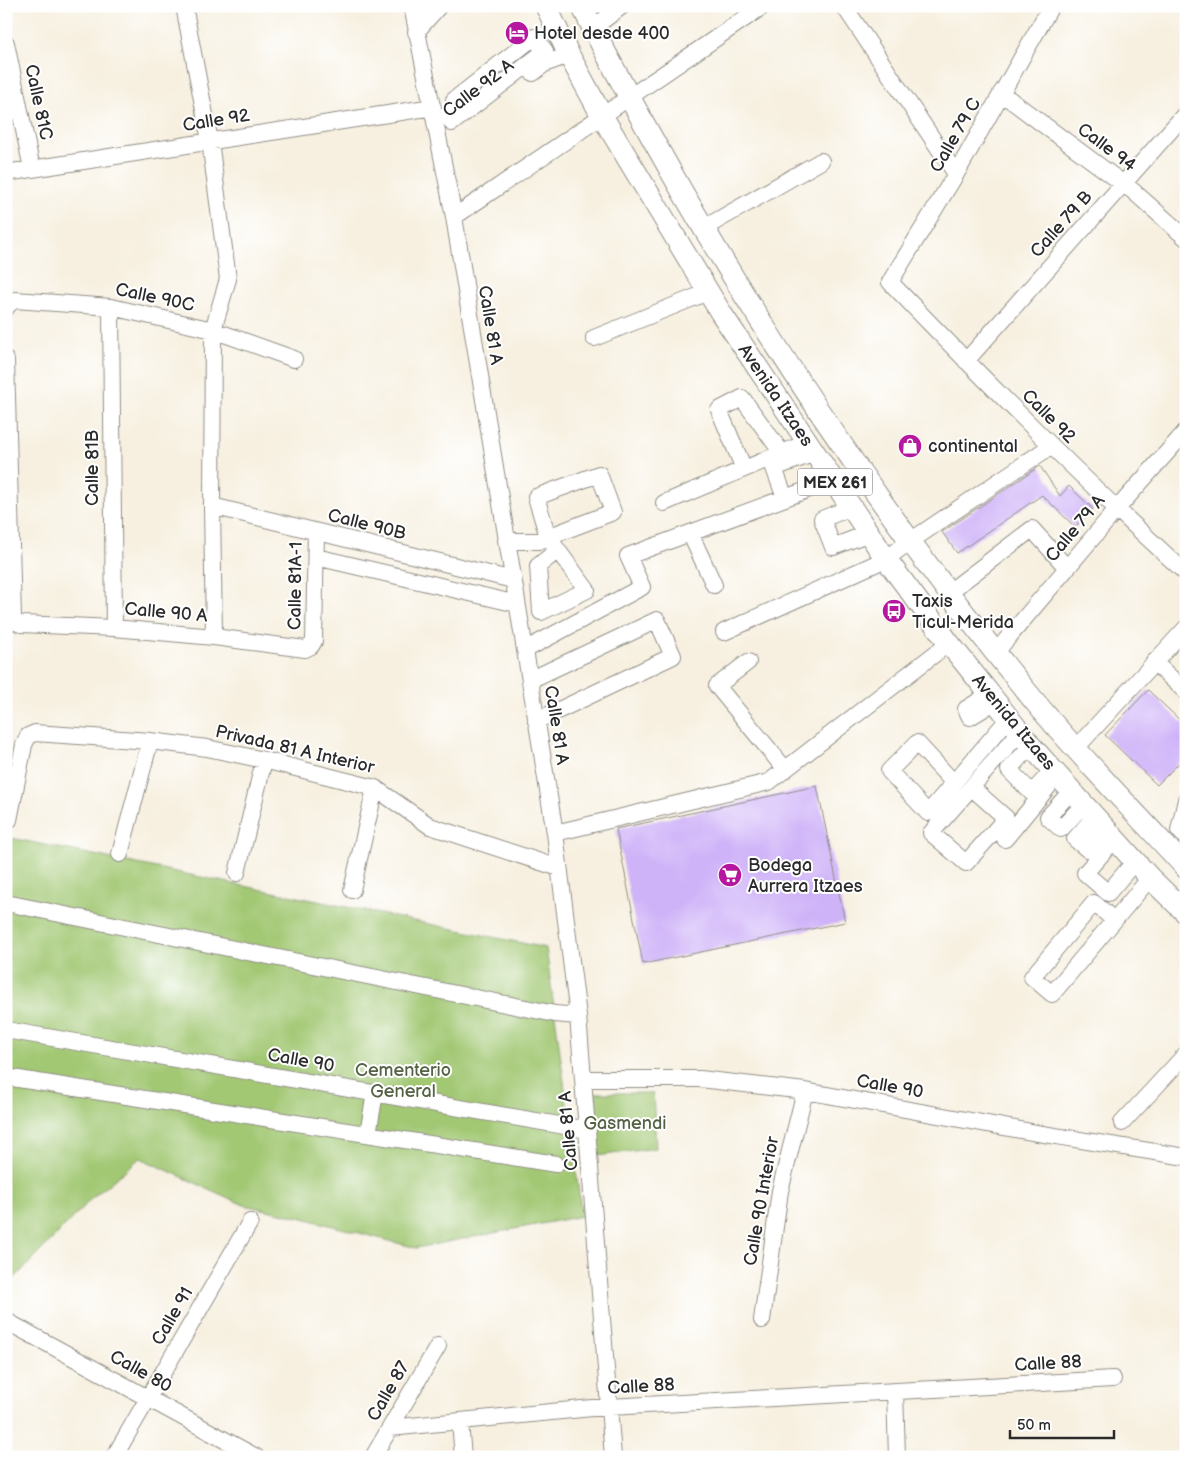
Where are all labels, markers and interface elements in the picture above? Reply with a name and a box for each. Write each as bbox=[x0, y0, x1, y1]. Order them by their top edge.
hotel icon: Hotel desde 400 bbox=[504, 20, 530, 46]
place label: Hotel desde 400 bbox=[534, 23, 670, 44]
street label: Calle 92 A bbox=[439, 55, 518, 122]
street label: Calle 81C bbox=[20, 62, 57, 142]
street label: Calle 79 C bbox=[926, 94, 985, 176]
street label: Calle 92 bbox=[181, 105, 251, 136]
street label: Calle 94 bbox=[1073, 119, 1140, 176]
street label: Calle 79 B bbox=[1026, 187, 1097, 262]
street label: Calle 90C bbox=[113, 279, 196, 316]
street label: Calle 81 A bbox=[474, 284, 507, 366]
street label: Avenida Itzaes bbox=[734, 340, 818, 450]
street label: Calle 92 bbox=[1017, 385, 1080, 448]
street label: Calle 81B bbox=[82, 430, 103, 506]
shop icon: continental bbox=[897, 433, 923, 459]
place label: continental bbox=[928, 436, 1018, 457]
road number: MEX 261 bbox=[798, 468, 872, 496]
street label: Calle 79 A bbox=[1041, 491, 1109, 566]
street label: Calle 90B bbox=[326, 505, 408, 544]
street label: Calle 81A-1 bbox=[284, 542, 307, 630]
place label: Taxis Ticul-Merida bbox=[912, 591, 1014, 633]
street label: Calle 90 A bbox=[124, 598, 208, 627]
bus stop icon: Taxis Ticul-Merida bbox=[881, 598, 907, 624]
street label: Avenida Itzaes bbox=[967, 670, 1060, 775]
street label: Calle 81 A bbox=[540, 684, 573, 766]
street label: Privada 81 A Interior bbox=[213, 721, 377, 778]
place label: Bodega Aurrera Itzaes bbox=[748, 855, 863, 897]
supermarket icon: Bodega Aurrera Itzaes bbox=[717, 862, 743, 888]
street label: Calle 90 bbox=[266, 1044, 336, 1077]
park label: Cementerio General bbox=[355, 1060, 451, 1102]
street label: Calle 90 bbox=[855, 1070, 925, 1103]
street label: Calle 81 A bbox=[555, 1090, 582, 1172]
park label: Gasmendi bbox=[584, 1113, 666, 1134]
street label: Calle 90 Interior bbox=[740, 1134, 783, 1267]
street label: Calle 91 bbox=[147, 1283, 197, 1349]
street label: Calle 80 bbox=[106, 1346, 175, 1397]
street label: Calle 88 bbox=[1014, 1351, 1082, 1376]
street label: Calle 87 bbox=[363, 1357, 414, 1425]
street label: Calle 88 bbox=[607, 1374, 675, 1399]
scale bar bbox=[1010, 1408, 1113, 1440]
text: 50 m bbox=[1017, 1416, 1051, 1435]

